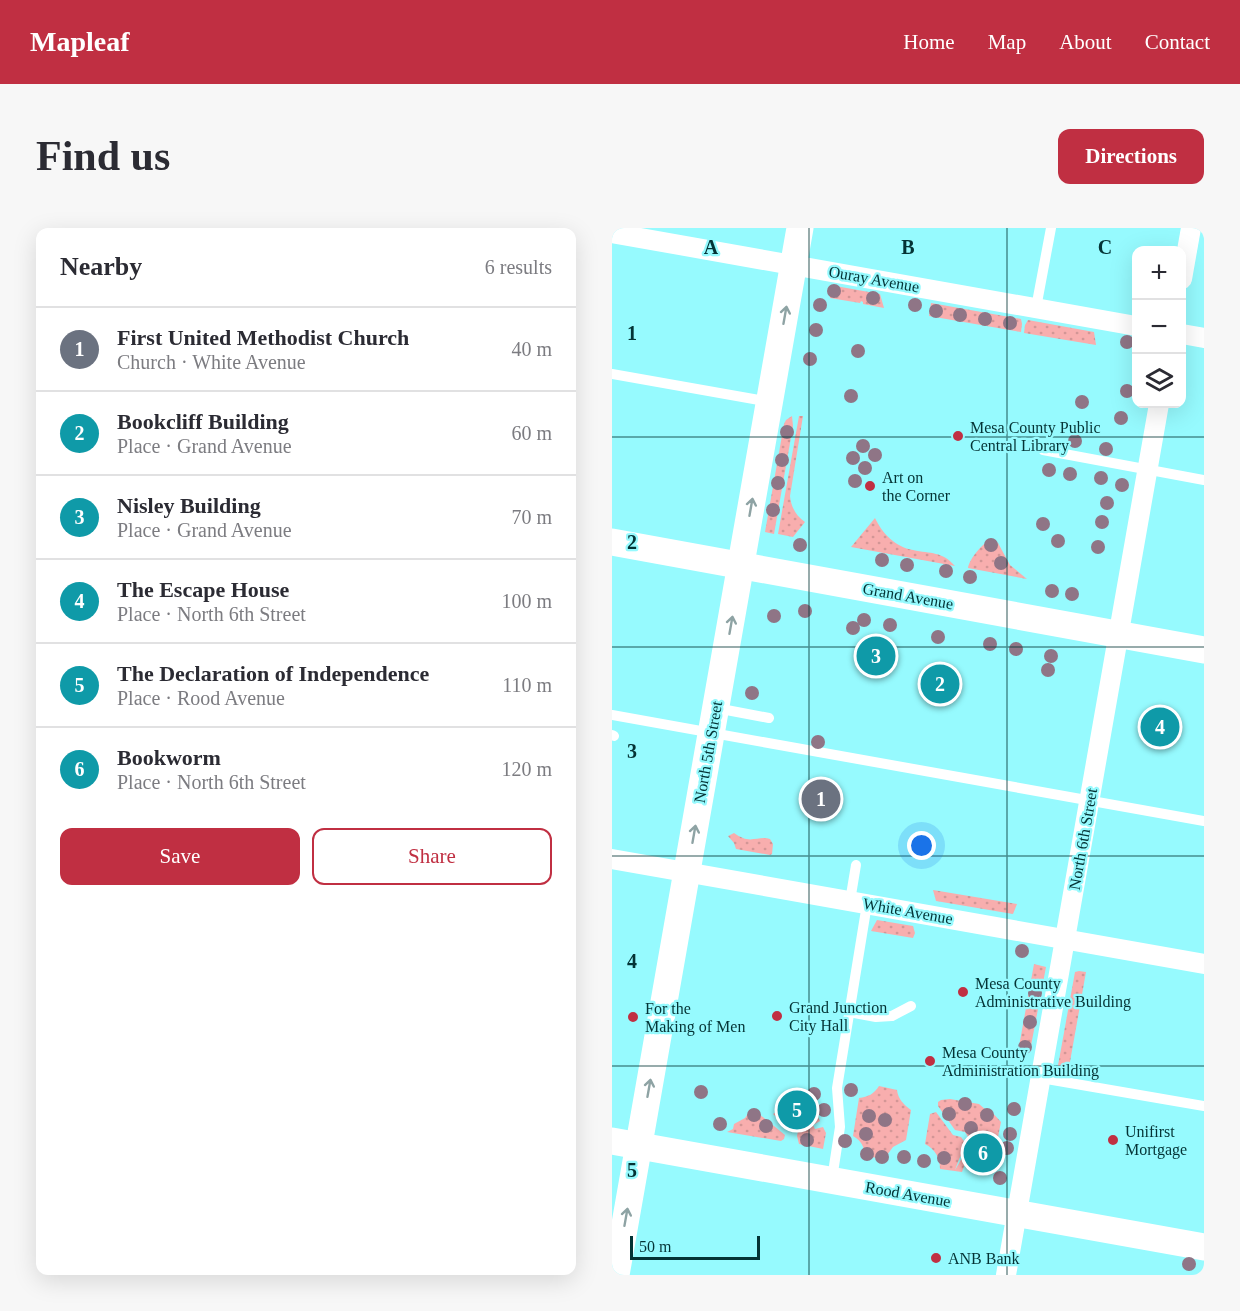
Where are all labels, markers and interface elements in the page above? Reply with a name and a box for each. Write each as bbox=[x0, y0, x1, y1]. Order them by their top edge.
text: Mapleaf bbox=[30, 26, 130, 57]
text: Home bbox=[903, 30, 955, 54]
text: Map bbox=[988, 30, 1026, 54]
text: About bbox=[1059, 30, 1112, 54]
text: Contact bbox=[1145, 30, 1210, 54]
button: Directions bbox=[1058, 129, 1204, 184]
text: Find us bbox=[36, 133, 170, 179]
text: A bbox=[704, 236, 719, 258]
text: B bbox=[901, 236, 915, 258]
text: C bbox=[1098, 236, 1112, 258]
map controls bbox=[1132, 246, 1186, 408]
button: + bbox=[1132, 246, 1186, 300]
text: Nearby bbox=[60, 252, 142, 281]
text: 6 results bbox=[485, 256, 552, 278]
street label: Ouray Avenue bbox=[827, 263, 921, 296]
button: − bbox=[1132, 300, 1186, 354]
one-way arrow bbox=[780, 306, 791, 326]
text: 1 bbox=[627, 322, 637, 344]
text: First United Methodist Church bbox=[117, 325, 409, 350]
text: 1 bbox=[75, 338, 85, 360]
text: 40 m bbox=[511, 338, 552, 360]
text: Church · White Avenue bbox=[117, 351, 306, 373]
button: layers bbox=[1132, 354, 1186, 408]
text: Bookcliff Building bbox=[117, 409, 289, 434]
place label: Mesa County Public Central Library bbox=[970, 419, 1101, 455]
text: 2 bbox=[75, 422, 85, 444]
text: 60 m bbox=[511, 422, 552, 444]
marker: Mesa County Public Central Library bbox=[951, 429, 965, 443]
text: Place · Grand Avenue bbox=[117, 435, 292, 457]
place label: Art on the Corner bbox=[882, 469, 951, 504]
marker: Art on the Corner bbox=[863, 479, 877, 493]
text: Nisley Building bbox=[117, 493, 261, 518]
one-way arrow bbox=[746, 498, 757, 518]
text: 3 bbox=[75, 506, 85, 528]
text: 70 m bbox=[511, 506, 552, 528]
text: Place · Grand Avenue bbox=[117, 519, 292, 541]
text: 2 bbox=[627, 531, 637, 553]
text: The Escape House bbox=[117, 577, 289, 602]
street label: Grand Avenue bbox=[861, 580, 955, 612]
text: 4 bbox=[75, 590, 85, 612]
text: 100 m bbox=[501, 590, 552, 612]
text: Place · North 6th Street bbox=[117, 603, 306, 625]
one-way arrow bbox=[725, 615, 736, 635]
pin: 3 bbox=[856, 634, 896, 678]
text: The Declaration of Independence bbox=[117, 661, 429, 686]
pin: 2 bbox=[920, 662, 960, 706]
text: 5 bbox=[75, 674, 85, 696]
text: 110 m bbox=[502, 674, 552, 696]
text: Place · Rood Avenue bbox=[117, 687, 285, 709]
street label: North 5th Street bbox=[691, 699, 725, 804]
pin: 4 bbox=[1140, 704, 1180, 750]
text: 3 bbox=[627, 740, 637, 762]
text: Bookworm bbox=[117, 745, 221, 770]
text: 6 bbox=[75, 758, 85, 780]
text: 120 m bbox=[501, 758, 552, 780]
text: Place · North 6th Street bbox=[117, 771, 306, 793]
pin: 1 bbox=[802, 776, 840, 822]
street label: North 6th Street bbox=[1066, 786, 1100, 891]
one-way arrow bbox=[689, 825, 700, 844]
button: Save bbox=[60, 828, 300, 885]
button: Share bbox=[312, 828, 552, 885]
your location bbox=[907, 831, 936, 860]
street label: White Avenue bbox=[862, 895, 954, 927]
text: 4 bbox=[627, 950, 637, 972]
place label: Mesa County Administrative Building bbox=[975, 975, 1131, 1011]
marker: Mesa County Administrative Building bbox=[956, 985, 970, 999]
place label: Grand Junction City Hall bbox=[789, 999, 887, 1035]
place label: For the Making of Men bbox=[645, 1000, 745, 1036]
marker: Grand Junction City Hall bbox=[770, 1009, 784, 1023]
marker: For the Making of Men bbox=[626, 1010, 640, 1024]
place label: Mesa County Administration Building bbox=[942, 1044, 1099, 1080]
marker: Mesa County Administration Building bbox=[923, 1054, 937, 1068]
one-way arrow bbox=[643, 1079, 654, 1099]
pin: 5 bbox=[778, 1088, 816, 1132]
place label: Unifirst Mortgage bbox=[1125, 1123, 1187, 1159]
pin: 6 bbox=[964, 1130, 1003, 1176]
marker: Unifirst Mortgage bbox=[1106, 1133, 1120, 1147]
text: 5 bbox=[627, 1159, 637, 1181]
street label: Rood Avenue bbox=[864, 1178, 952, 1210]
one-way arrow bbox=[621, 1208, 632, 1228]
scale bar bbox=[630, 1233, 760, 1260]
text: 50 m bbox=[639, 1238, 671, 1255]
place label: ANB Bank bbox=[948, 1250, 1020, 1267]
marker: ANB Bank bbox=[929, 1251, 943, 1265]

